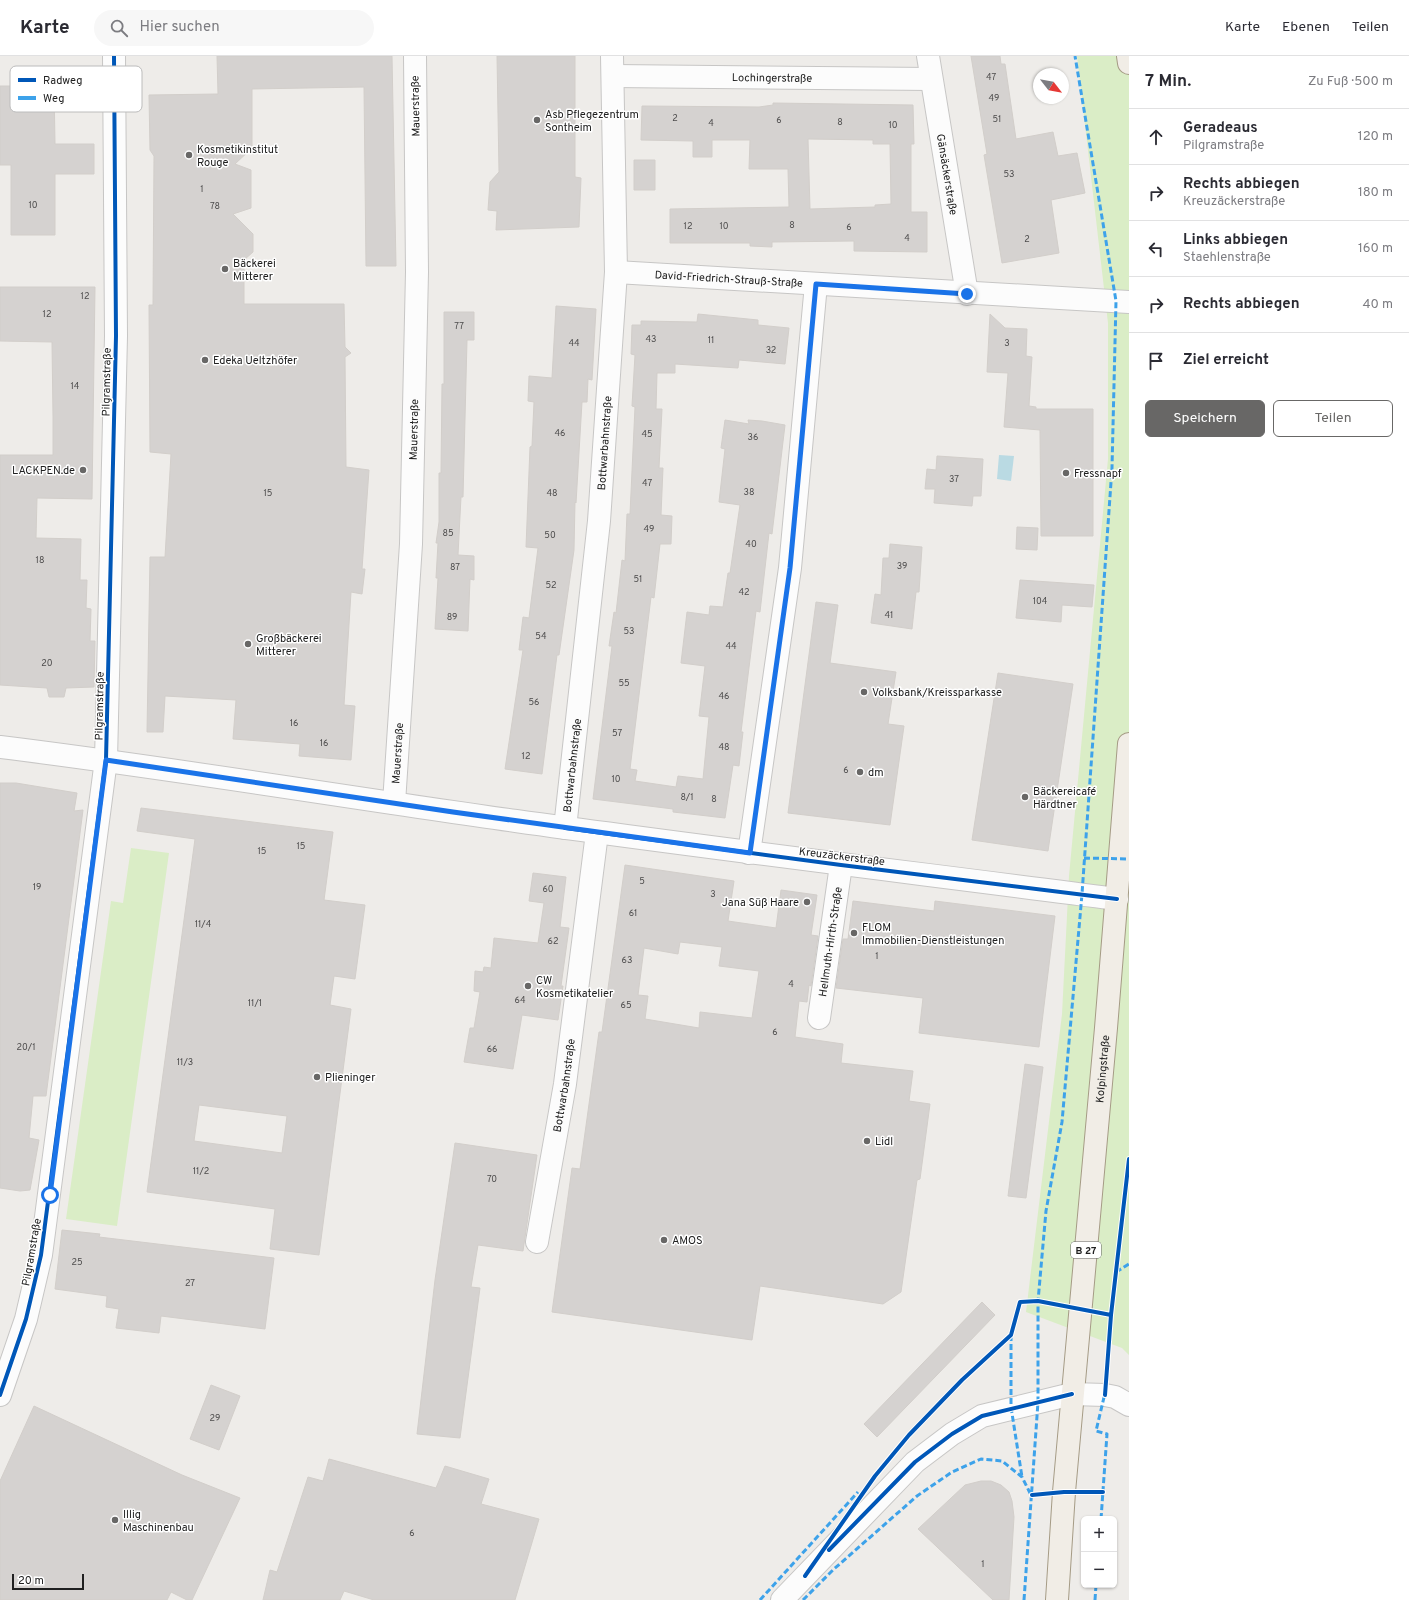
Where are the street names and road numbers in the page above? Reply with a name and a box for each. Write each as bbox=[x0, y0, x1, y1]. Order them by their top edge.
street label: Lochingerstraße bbox=[732, 71, 812, 86]
street label: Mauerstraße bbox=[408, 75, 424, 137]
street label: Gänsäckerstraße bbox=[933, 133, 960, 216]
street label: David-Friedrich-Strauß-Straße bbox=[654, 268, 803, 291]
street label: Pilgramstraße bbox=[99, 347, 115, 417]
street label: Bottwarbahnstraße bbox=[595, 395, 616, 491]
street label: Mauerstraße bbox=[407, 399, 422, 460]
street label: Pilgramstraße bbox=[92, 671, 108, 741]
street label: Bottwarbahnstraße bbox=[561, 718, 585, 813]
street label: Mauerstraße bbox=[389, 722, 407, 784]
street label: Kreuzäckerstraße bbox=[798, 845, 886, 869]
street label: Hellmuth-Hirth-Straße bbox=[816, 886, 846, 998]
street label: Kolpingstraße bbox=[1093, 1034, 1113, 1104]
street label: Bottwarbahnstraße bbox=[551, 1038, 579, 1133]
street label: Pilgramstraße bbox=[19, 1217, 45, 1287]
road number: B 27 bbox=[1071, 1242, 1101, 1258]

